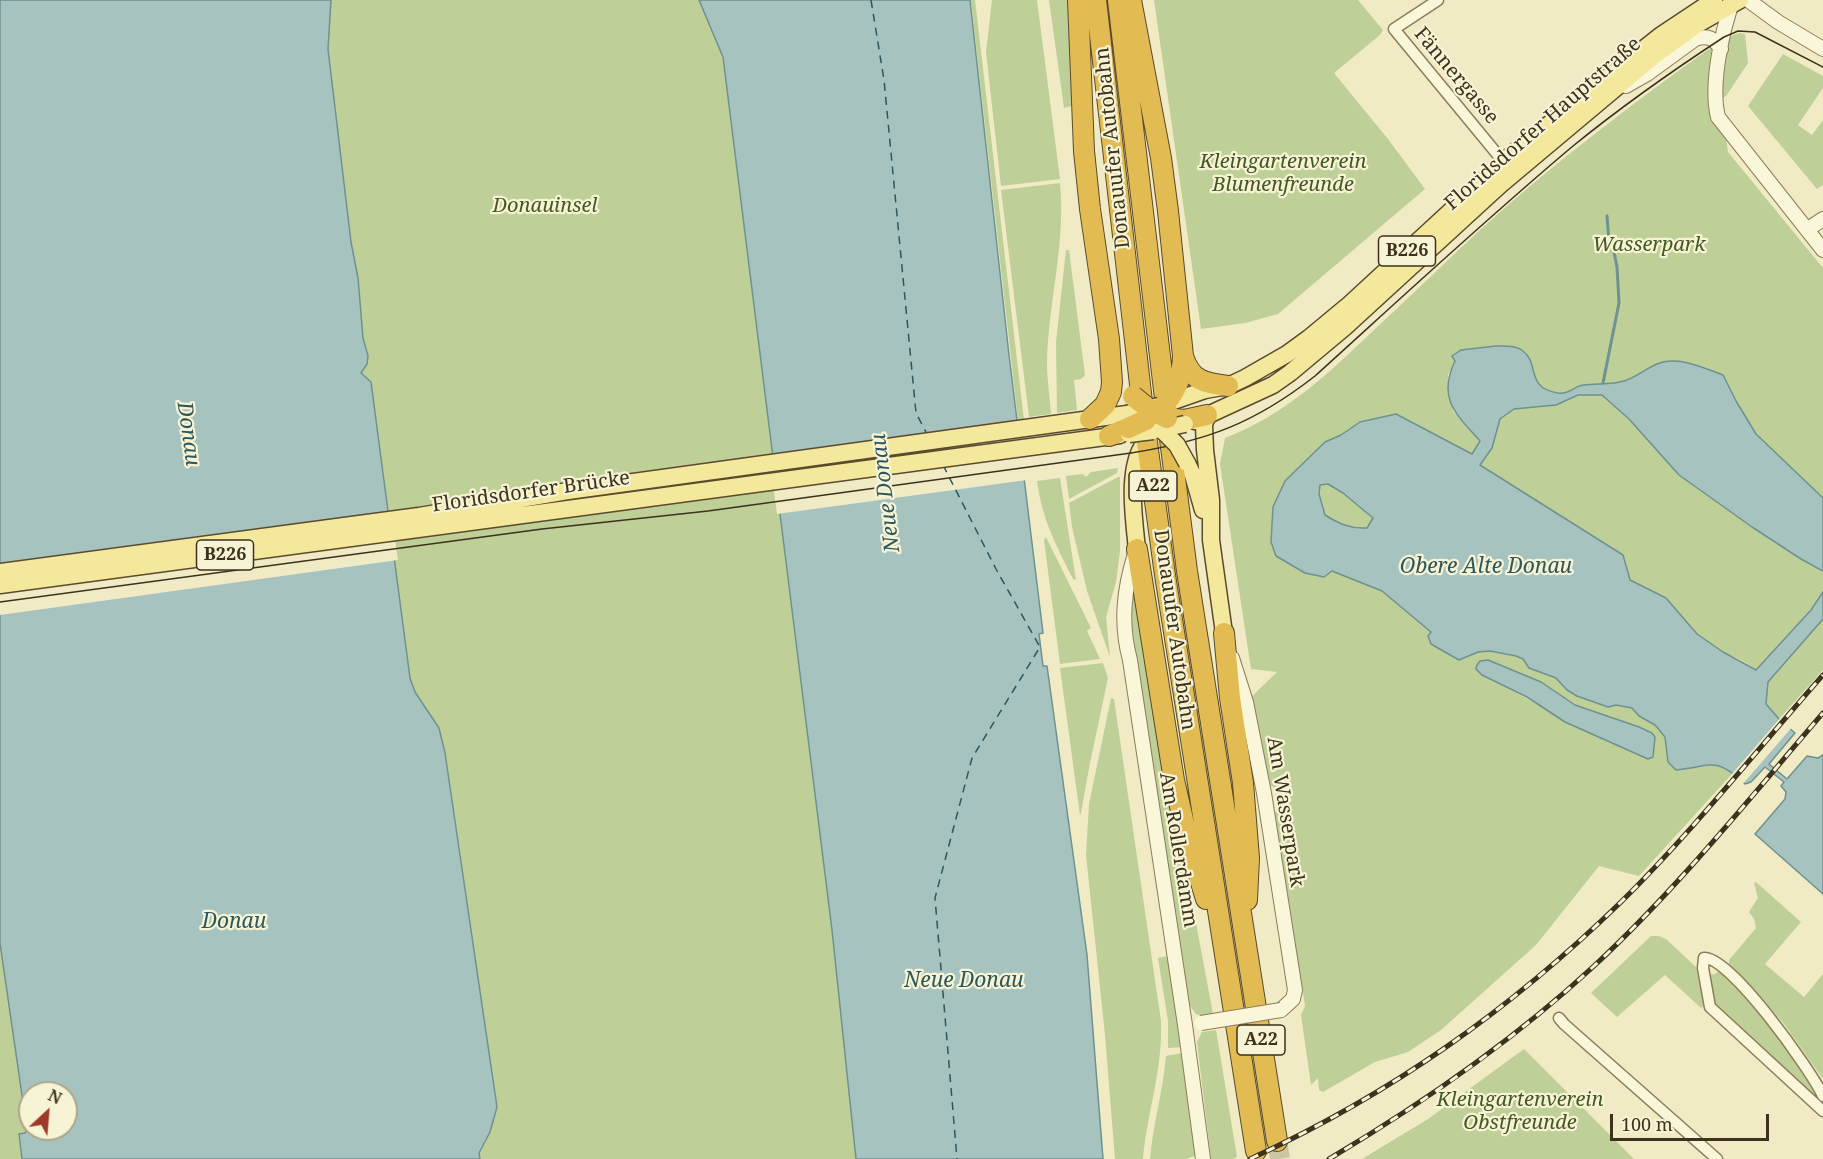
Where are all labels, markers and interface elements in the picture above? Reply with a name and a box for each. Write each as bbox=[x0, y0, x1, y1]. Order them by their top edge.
street label: Fännergasse bbox=[1409, 23, 1503, 129]
street label: Floridsdorfer Hauptstraße bbox=[1440, 32, 1646, 216]
street label: Donauufer Autobahn bbox=[1090, 46, 1136, 250]
park label: Kleingartenverein Blumenfreunde bbox=[1200, 150, 1366, 197]
park label: Donauinsel bbox=[493, 194, 597, 218]
park label: Wasserpark bbox=[1592, 233, 1706, 257]
road number: B226 bbox=[1378, 236, 1436, 266]
water label: Donau bbox=[171, 400, 205, 468]
water label: Neue Donau bbox=[866, 432, 906, 554]
street label: Floridsdorfer Brücke bbox=[430, 466, 632, 518]
road number: A22 bbox=[1129, 471, 1177, 501]
street label: Donauufer Autobahn bbox=[1148, 528, 1200, 732]
road number: B226 bbox=[196, 540, 254, 570]
water label: Obere Alte Donau bbox=[1400, 554, 1572, 580]
street label: Am Wasserpark bbox=[1261, 735, 1309, 889]
street label: Am Rollerdamm bbox=[1154, 771, 1202, 929]
water label: Donau bbox=[202, 909, 266, 935]
water label: Neue Donau bbox=[904, 968, 1024, 994]
road number: A22 bbox=[1237, 1025, 1285, 1055]
north arrow bbox=[18, 1081, 78, 1141]
text: N bbox=[45, 1084, 65, 1109]
park label: Kleingartenverein Obstfreunde bbox=[1437, 1088, 1603, 1135]
scale bar bbox=[1613, 1102, 1772, 1140]
text: 100 m bbox=[1621, 1112, 1673, 1136]

